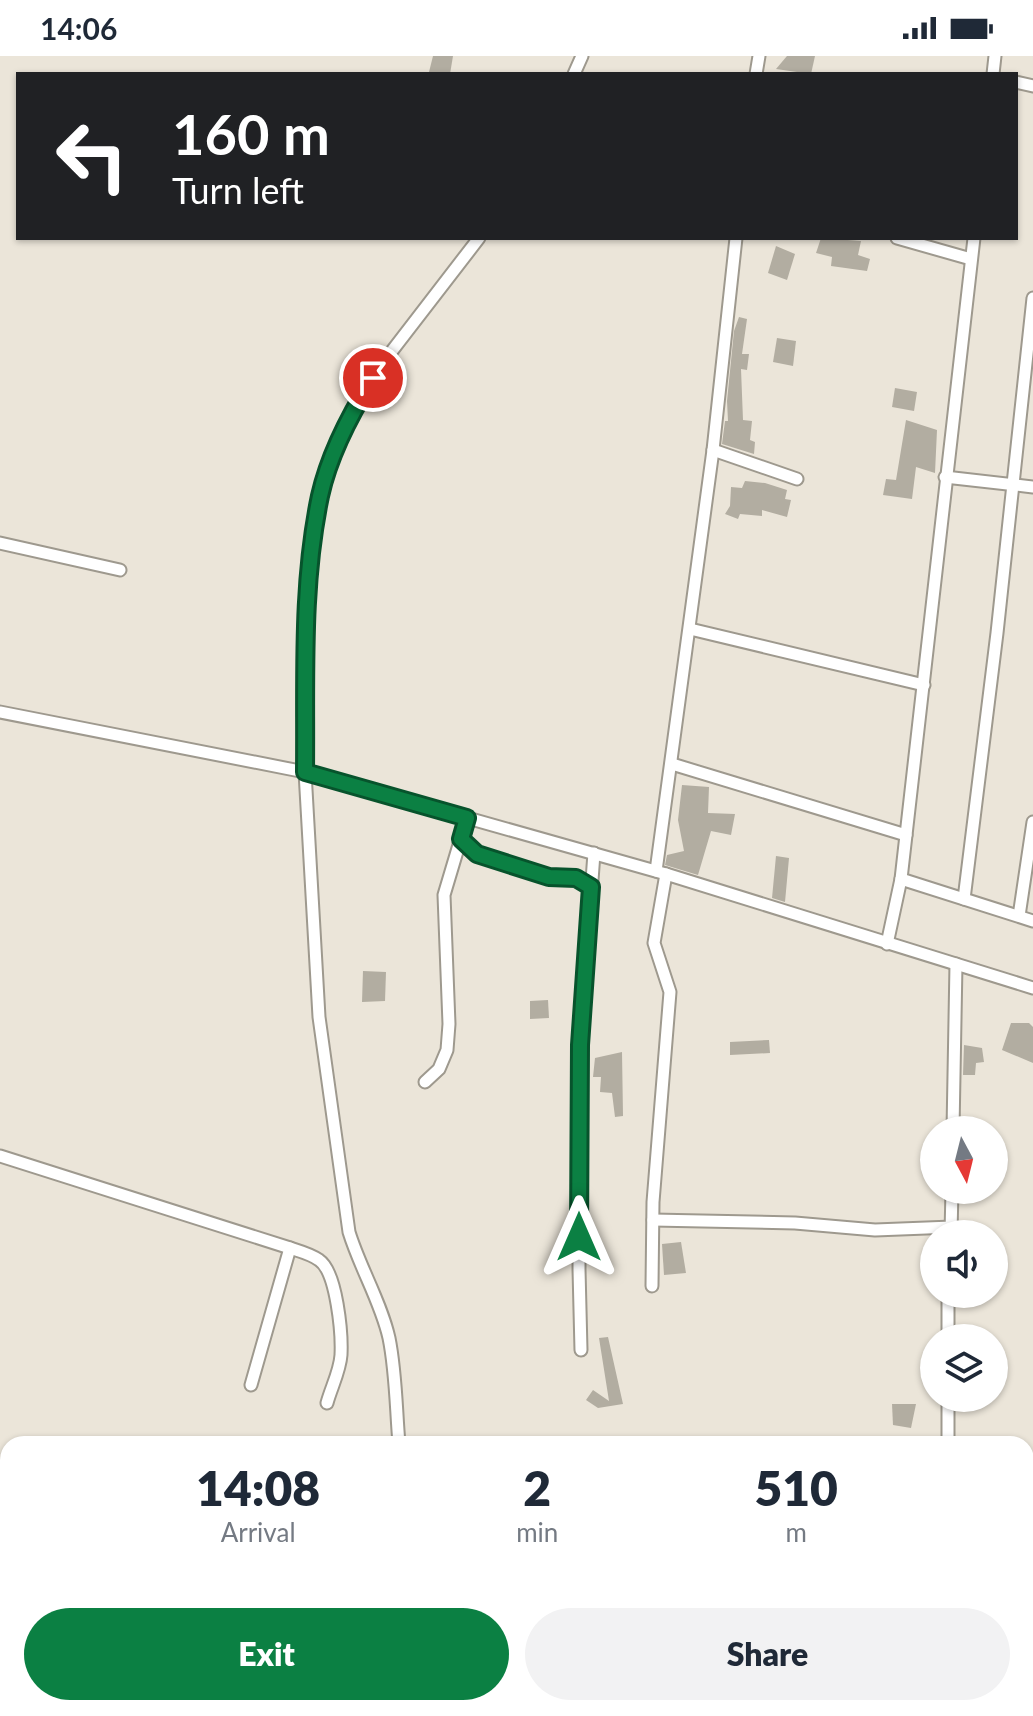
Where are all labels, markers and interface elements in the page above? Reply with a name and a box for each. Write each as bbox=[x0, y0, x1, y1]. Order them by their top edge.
text: 14:06 bbox=[40, 10, 117, 46]
text: 160 m bbox=[172, 100, 330, 167]
icon: left bbox=[40, 104, 144, 208]
text: Turn left bbox=[172, 168, 304, 212]
pin bbox=[339, 344, 407, 412]
icon: arrive bbox=[351, 356, 395, 400]
north arrow bbox=[920, 1116, 1008, 1204]
map controls bbox=[920, 1116, 1008, 1412]
position arrow bbox=[537, 1195, 621, 1279]
button: sound bbox=[920, 1220, 1008, 1308]
button: layers bbox=[920, 1324, 1008, 1412]
text: 14:08 bbox=[196, 1459, 320, 1516]
text: 2 bbox=[523, 1459, 551, 1516]
text: 510 bbox=[754, 1459, 838, 1516]
text: Arrival bbox=[221, 1516, 296, 1548]
text: min bbox=[516, 1516, 558, 1548]
text: m bbox=[785, 1516, 807, 1548]
button: Exit bbox=[24, 1608, 509, 1700]
button: Share bbox=[525, 1608, 1010, 1700]

